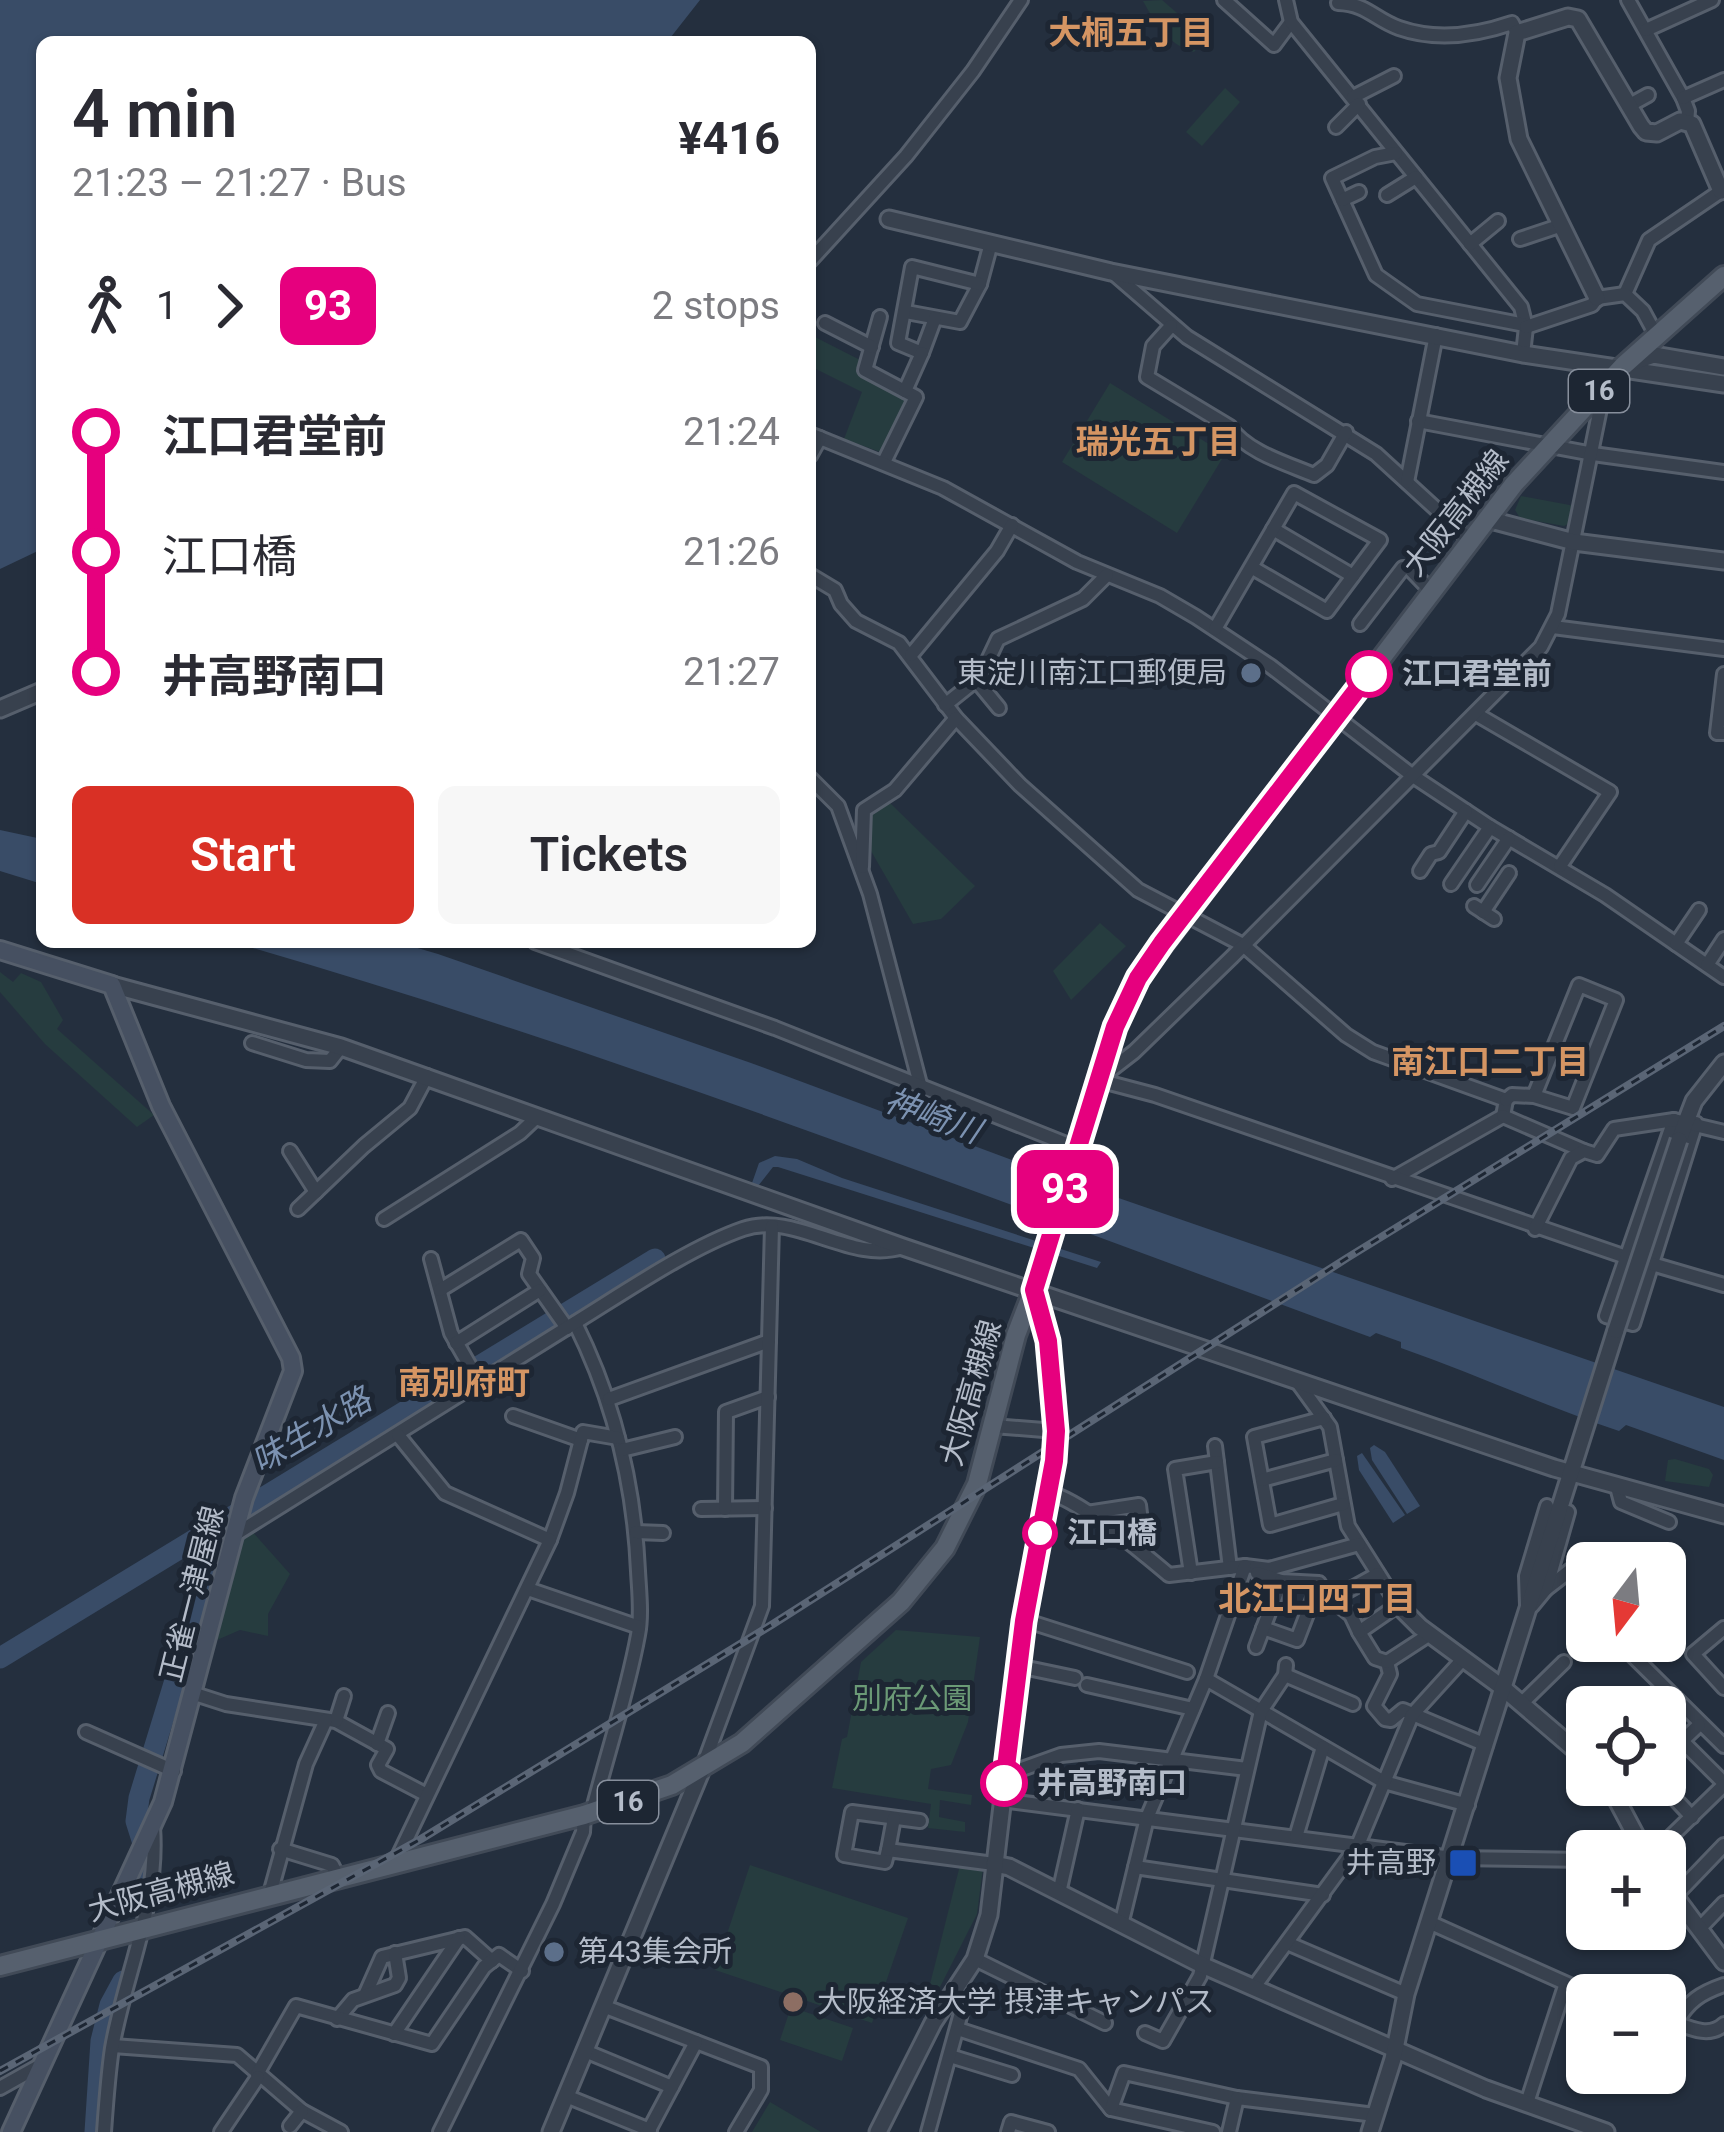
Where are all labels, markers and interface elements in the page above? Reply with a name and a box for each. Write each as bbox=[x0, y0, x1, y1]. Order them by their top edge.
district label: 大桐五丁目 bbox=[1049, 13, 1214, 52]
text: 4 min bbox=[72, 76, 237, 153]
text: ¥416 bbox=[678, 112, 780, 165]
text: 21:23 – 21:27 · Bus bbox=[72, 160, 407, 206]
icon: walk bbox=[72, 273, 138, 339]
icon: forward bbox=[196, 273, 262, 339]
text: 93 bbox=[304, 281, 352, 330]
text: 1 bbox=[156, 283, 178, 329]
text: 2 stops bbox=[652, 283, 780, 329]
road number: 16 bbox=[1569, 370, 1629, 412]
text: 21:24 bbox=[683, 409, 780, 455]
text: 江口君堂前 bbox=[162, 410, 387, 463]
district label: 瑞光五丁目 bbox=[1076, 422, 1241, 461]
street label: 大阪高槻線 bbox=[1396, 443, 1516, 583]
text: 21:26 bbox=[683, 529, 780, 575]
text: 江口橋 bbox=[162, 530, 297, 583]
text: 21:27 bbox=[683, 649, 780, 695]
text: 井高野南口 bbox=[162, 650, 387, 703]
marker: 江口君堂前 bbox=[1347, 652, 1391, 696]
place label: 東淀川南江口郵便局 bbox=[957, 655, 1227, 690]
place label: 江口君堂前 bbox=[1402, 656, 1552, 691]
marker: 東淀川南江口郵便局 bbox=[1238, 660, 1264, 686]
button: Start bbox=[72, 786, 414, 924]
button: Tickets bbox=[438, 786, 780, 924]
district label: 南江口二丁目 bbox=[1391, 1042, 1589, 1081]
water label: 神崎川 bbox=[880, 1080, 989, 1152]
line badge: 93 bbox=[1011, 1150, 1119, 1228]
text: 93 bbox=[1041, 1164, 1089, 1213]
street label: 大阪高槻線 bbox=[933, 1316, 1008, 1470]
district label: 南別府町 bbox=[398, 1363, 530, 1402]
water label: 味生水路 bbox=[245, 1378, 380, 1481]
street label: 正雀一津屋線 bbox=[153, 1502, 230, 1685]
place label: 江口橋 bbox=[1067, 1515, 1157, 1550]
marker: 江口橋 bbox=[1024, 1517, 1056, 1549]
north arrow bbox=[1566, 1542, 1686, 1662]
map controls bbox=[1566, 1542, 1686, 2094]
district label: 北江口四丁目 bbox=[1218, 1579, 1416, 1618]
park label: 別府公園 bbox=[852, 1681, 972, 1716]
button: locate bbox=[1566, 1686, 1686, 1806]
marker: 井高野南口 bbox=[982, 1761, 1026, 1805]
place label: 井高野南口 bbox=[1037, 1765, 1187, 1800]
road number: 16 bbox=[598, 1781, 658, 1823]
button: + bbox=[1566, 1830, 1686, 1950]
place label: 井高野 bbox=[1346, 1845, 1436, 1880]
marker: 井高野 bbox=[1447, 1847, 1479, 1879]
street label: 大阪高槻線 bbox=[84, 1855, 238, 1928]
place label: 第43集会所 bbox=[578, 1934, 732, 1969]
marker: 第43集会所 bbox=[541, 1939, 567, 1965]
button: − bbox=[1566, 1974, 1686, 2094]
place label: 大阪経済大学 摂津キャンパス bbox=[817, 1984, 1214, 2019]
marker: 大阪経済大学 摂津キャンパス bbox=[780, 1989, 806, 2015]

